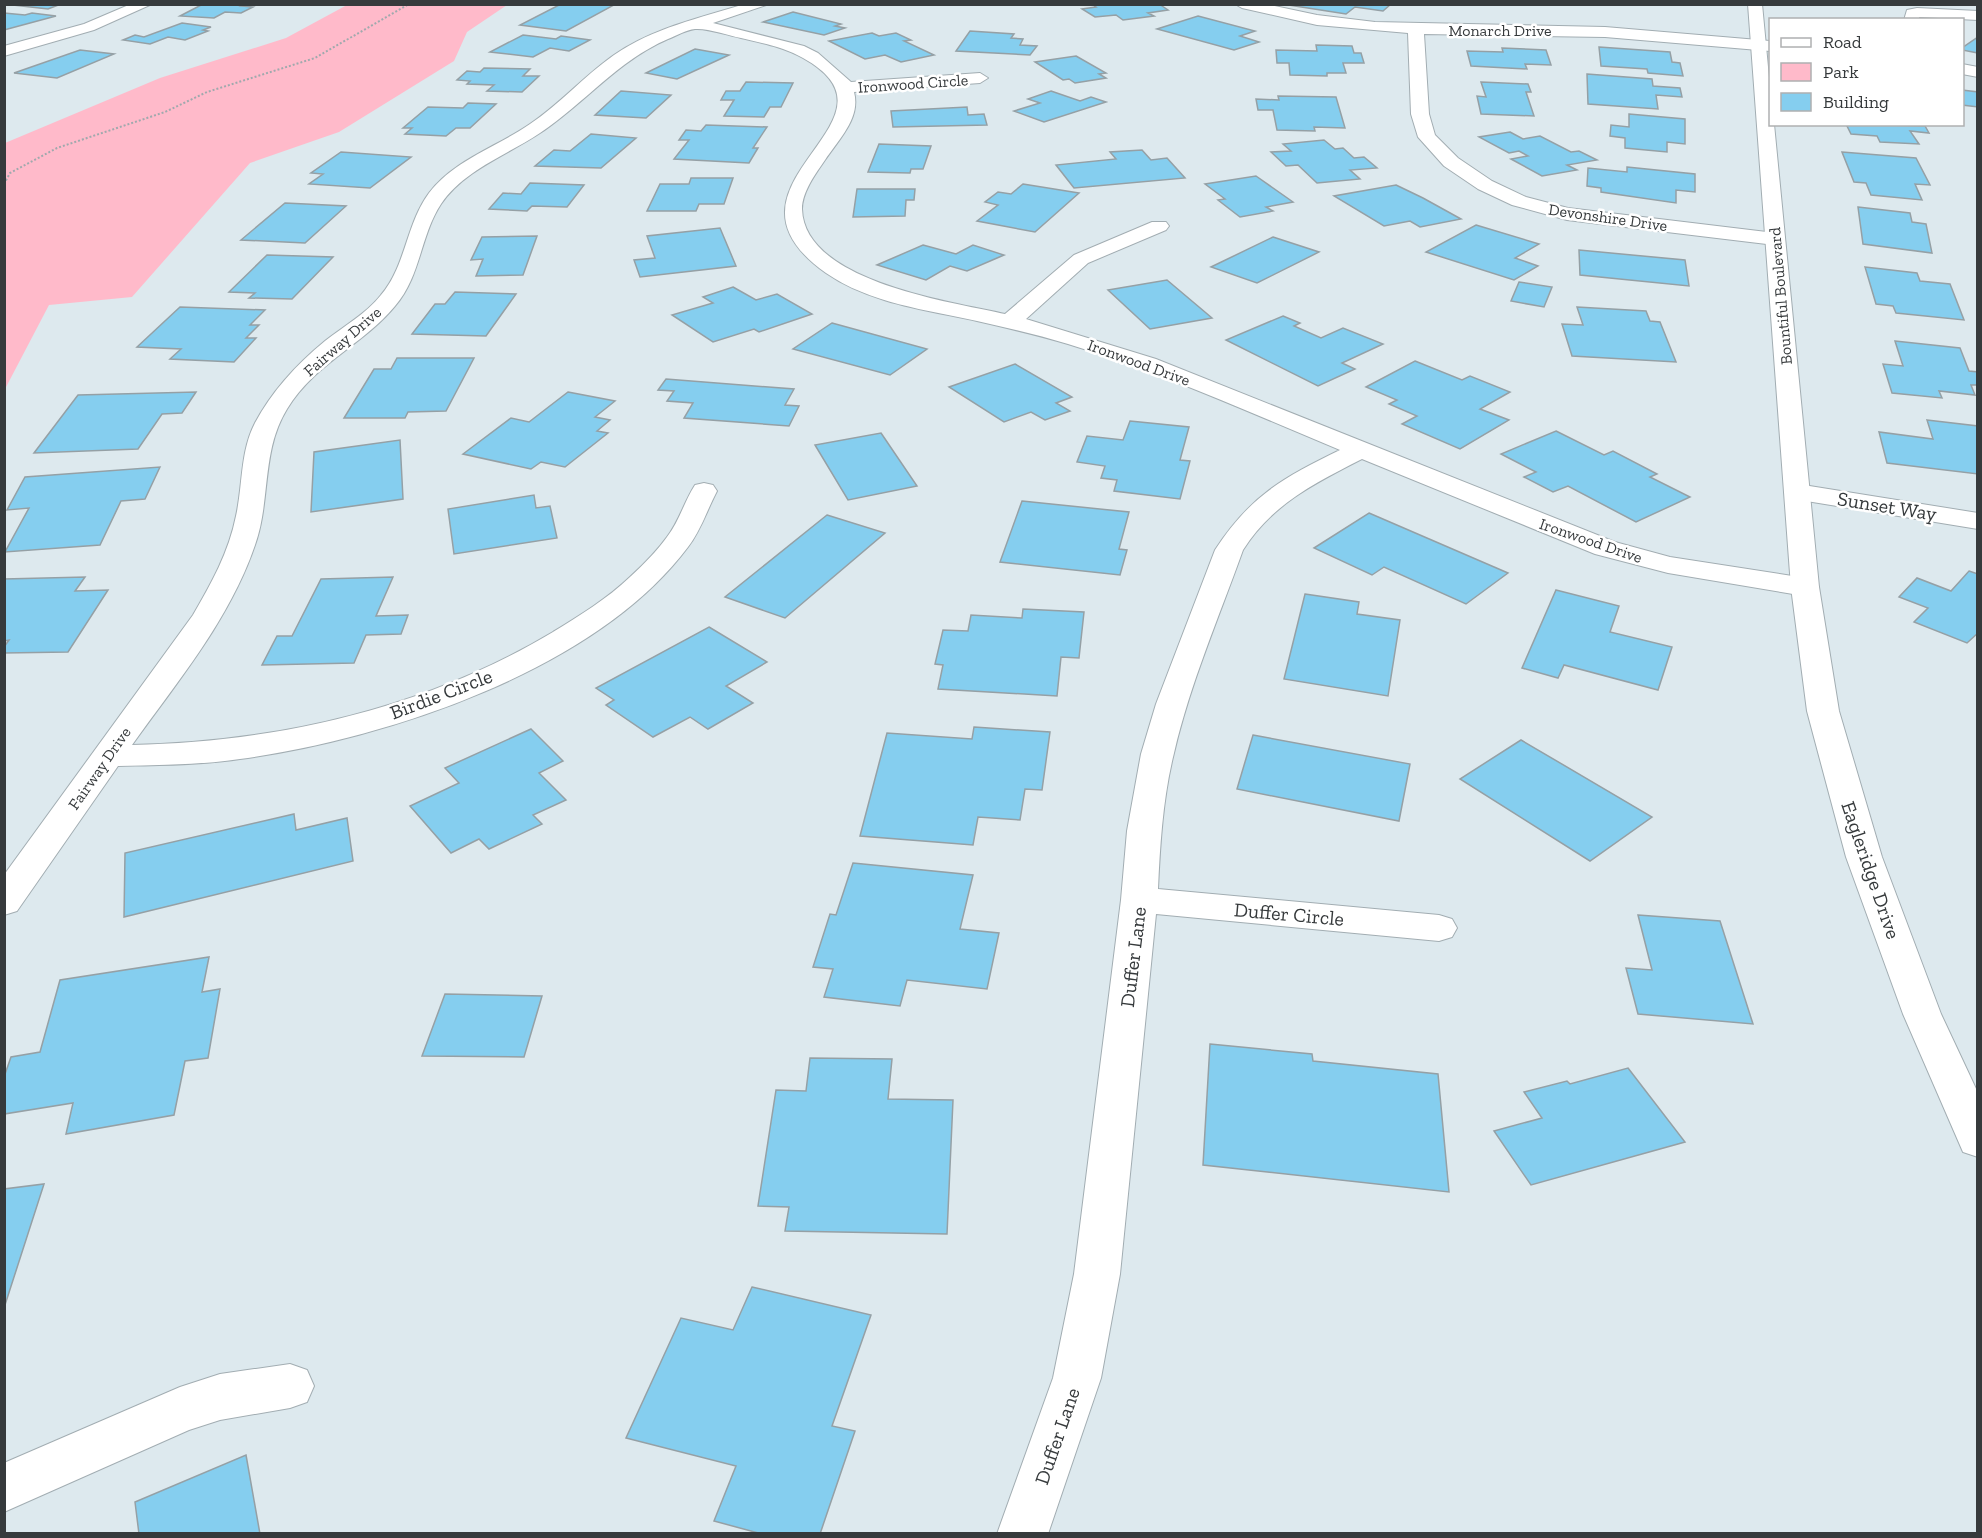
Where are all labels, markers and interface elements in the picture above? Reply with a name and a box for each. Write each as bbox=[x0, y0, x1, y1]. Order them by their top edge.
legend bbox=[1769, 18, 1964, 126]
street label: Monarch Drive bbox=[1448, 21, 1552, 40]
text: Road bbox=[1823, 31, 1862, 53]
text: Park bbox=[1823, 61, 1859, 83]
street label: Ironwood Circle bbox=[857, 70, 969, 97]
text: Building bbox=[1823, 91, 1889, 113]
street label: Devonshire Drive bbox=[1547, 200, 1669, 235]
street label: Bountiful Boulevard bbox=[1765, 226, 1796, 366]
street label: Fairway Drive bbox=[300, 303, 385, 380]
street label: Ironwood Drive bbox=[1085, 335, 1193, 390]
street label: Sunset Way bbox=[1836, 486, 1939, 526]
street label: Ironwood Drive bbox=[1537, 514, 1645, 567]
street label: Birdie Circle bbox=[387, 664, 495, 724]
street label: Fairway Drive bbox=[64, 723, 135, 813]
street label: Eagleridge Drive bbox=[1836, 798, 1906, 942]
street label: Duffer Circle bbox=[1233, 897, 1345, 931]
street label: Duffer Lane bbox=[1115, 905, 1151, 1009]
street label: Duffer Lane bbox=[1029, 1384, 1085, 1488]

